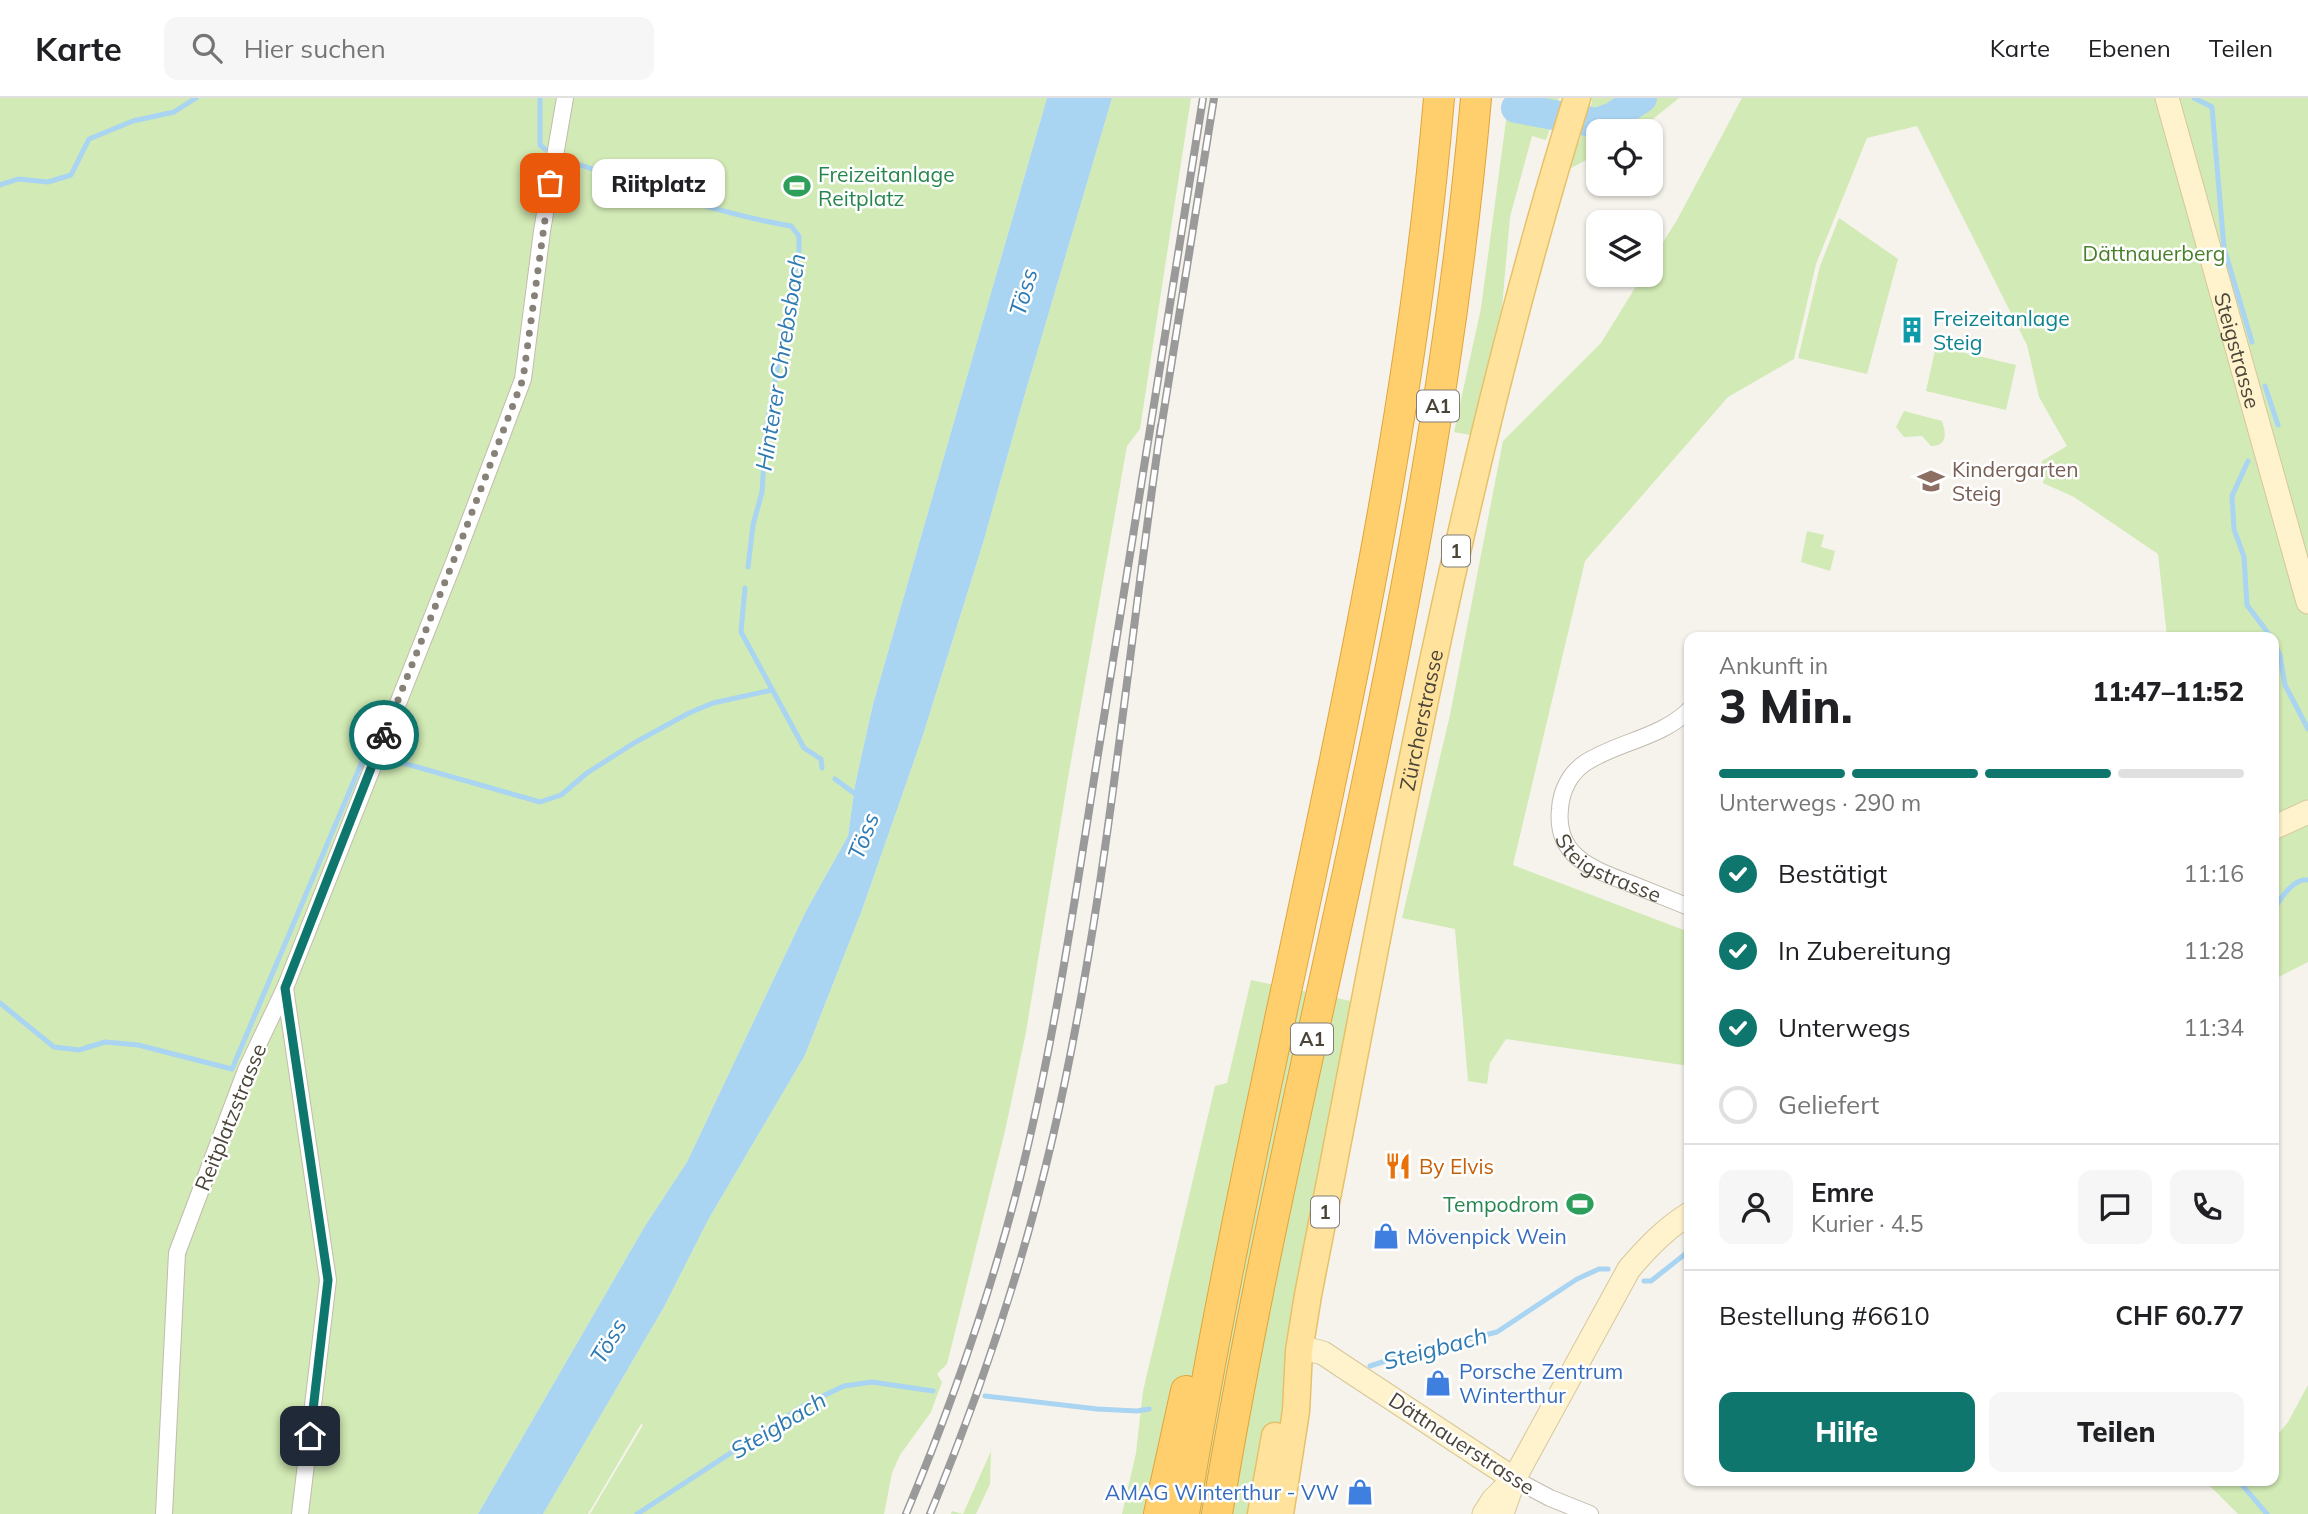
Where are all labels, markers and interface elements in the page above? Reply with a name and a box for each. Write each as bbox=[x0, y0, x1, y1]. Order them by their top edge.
search box bbox=[164, 17, 654, 80]
text: Karte bbox=[35, 28, 122, 69]
icon: search bbox=[188, 29, 226, 67]
text: Hier suchen bbox=[244, 32, 386, 65]
text: Karte bbox=[1990, 33, 2050, 63]
text: Ebenen bbox=[2088, 33, 2171, 63]
text: Teilen bbox=[2209, 33, 2273, 63]
map controls bbox=[1586, 119, 1663, 287]
button: locate bbox=[1586, 119, 1663, 196]
pin bbox=[520, 153, 580, 213]
callout: Riitplatz bbox=[592, 158, 725, 208]
place label: Freizeitanlage Reitplatz bbox=[818, 161, 955, 211]
icon: bag bbox=[531, 164, 569, 202]
text: Riitplatz bbox=[611, 169, 706, 198]
sports icon: Freizeitanlage Reitplatz bbox=[782, 171, 812, 201]
button: layers bbox=[1586, 210, 1663, 287]
park label: Dättnauerberg bbox=[2083, 240, 2225, 266]
water label: Hinterer Chrebsbach bbox=[748, 251, 812, 473]
water label: Töss bbox=[1002, 265, 1044, 319]
street label: Steigstrasse bbox=[2209, 289, 2266, 411]
place label: Freizeitanlage Steig bbox=[1933, 305, 2070, 355]
building icon: Freizeitanlage Steig bbox=[1897, 315, 1927, 345]
road number: A1 bbox=[1417, 390, 1459, 422]
place label: Kindergarten Steig bbox=[1952, 456, 2079, 506]
school or university icon: Kindergarten Steig bbox=[1916, 466, 1946, 496]
road number: 1 bbox=[1442, 535, 1470, 566]
street label: Zürcherstrasse bbox=[1394, 647, 1448, 793]
text: Ankunft in bbox=[1719, 651, 1828, 680]
text: 11:47–11:52 bbox=[2093, 675, 2244, 708]
text: 3 Min. bbox=[1719, 677, 1853, 735]
courier bbox=[349, 700, 419, 770]
icon: bike bbox=[365, 716, 403, 754]
text: Unterwegs · 290 m bbox=[1719, 788, 1921, 817]
water label: Töss bbox=[841, 808, 885, 864]
street label: Steigstrasse bbox=[1550, 829, 1665, 908]
icon: check bbox=[1719, 855, 1757, 893]
text: Bestätigt bbox=[1778, 857, 1887, 890]
text: 11:16 bbox=[2184, 859, 2244, 888]
icon: check bbox=[1719, 932, 1757, 970]
text: In Zubereitung bbox=[1778, 934, 1951, 967]
text: 11:28 bbox=[2184, 936, 2244, 965]
icon: check bbox=[1719, 1009, 1757, 1047]
text: Unterwegs bbox=[1778, 1011, 1911, 1044]
text: 11:34 bbox=[2184, 1013, 2244, 1042]
road number: A1 bbox=[1291, 1023, 1333, 1054]
street label: Reitplatzstrasse bbox=[189, 1040, 271, 1194]
text: Geliefert bbox=[1778, 1088, 1879, 1121]
restaurant icon: By Elvis bbox=[1383, 1151, 1413, 1181]
place label: By Elvis bbox=[1419, 1153, 1494, 1179]
button: person bbox=[1719, 1170, 1793, 1244]
button: chat bbox=[2078, 1170, 2152, 1244]
button: phone bbox=[2170, 1170, 2244, 1244]
text: Emre bbox=[1811, 1176, 1874, 1209]
sports icon: Tempodrom bbox=[1565, 1189, 1595, 1219]
place label: Tempodrom bbox=[1443, 1191, 1559, 1217]
road number: 1 bbox=[1311, 1196, 1339, 1228]
text: Kurier · 4.5 bbox=[1811, 1209, 1923, 1238]
shop icon: Mövenpick Wein bbox=[1371, 1221, 1401, 1251]
place label: Mövenpick Wein bbox=[1407, 1223, 1567, 1249]
text: Bestellung #6610 bbox=[1719, 1299, 1930, 1332]
text: CHF 60.77 bbox=[2115, 1299, 2244, 1332]
water label: Töss bbox=[583, 1313, 633, 1369]
water label: Steigbach bbox=[1380, 1320, 1490, 1376]
place label: Porsche Zentrum Winterthur bbox=[1459, 1358, 1623, 1408]
shop icon: Porsche Zentrum Winterthur bbox=[1423, 1368, 1453, 1398]
water label: Steigbach bbox=[725, 1385, 831, 1465]
street label: Dättnauerstrasse bbox=[1384, 1386, 1540, 1500]
button: Hilfe bbox=[1719, 1392, 1975, 1472]
button: Teilen bbox=[1989, 1392, 2244, 1472]
pin bbox=[280, 1406, 340, 1466]
icon: home bbox=[291, 1417, 329, 1455]
shop icon: AMAG Winterthur - VW bbox=[1345, 1477, 1375, 1507]
place label: AMAG Winterthur - VW bbox=[1105, 1479, 1339, 1505]

